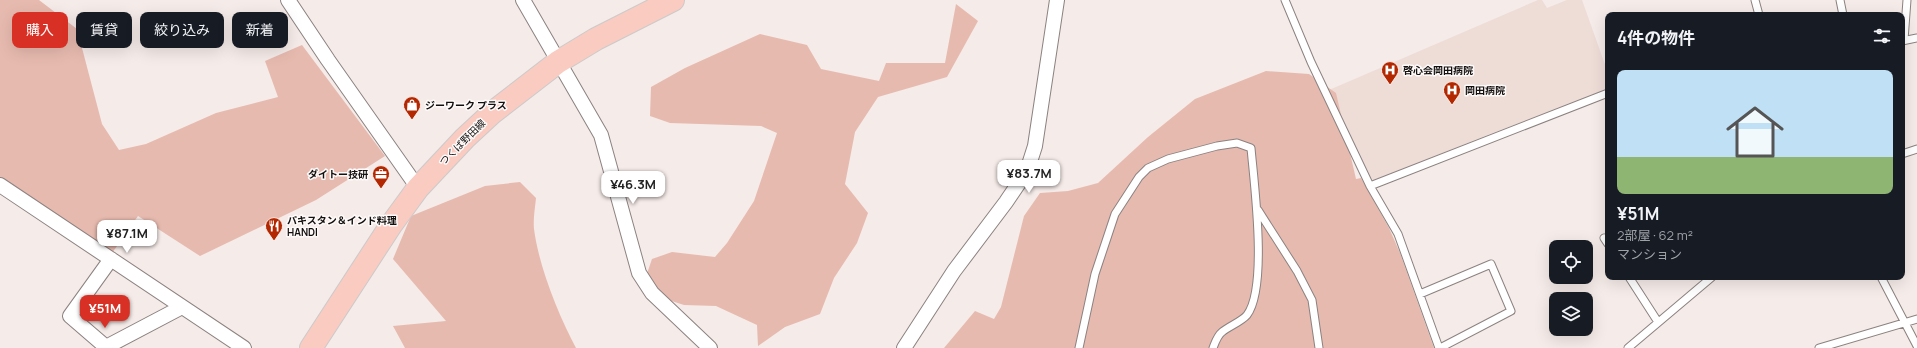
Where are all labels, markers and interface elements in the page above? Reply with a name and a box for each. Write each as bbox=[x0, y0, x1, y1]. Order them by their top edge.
chip: 購入 bbox=[12, 12, 68, 48]
chip: 賃貸 bbox=[76, 12, 132, 48]
chip: 絞り込み bbox=[140, 12, 224, 48]
chip: 新着 bbox=[232, 12, 288, 48]
icon: filters bbox=[1871, 25, 1893, 47]
text: 4件の物件 bbox=[1617, 26, 1695, 49]
hospital icon: 啓心会岡田病院 bbox=[1380, 60, 1400, 85]
place label: 啓心会岡田病院 bbox=[1403, 63, 1473, 77]
hospital icon: 岡田病院 bbox=[1442, 80, 1462, 105]
place label: 岡田病院 bbox=[1465, 83, 1505, 97]
shop icon: ジーワーク プラス bbox=[402, 95, 422, 120]
icon: home bbox=[1719, 96, 1791, 168]
place label: ジーワーク プラス bbox=[425, 98, 507, 112]
street label: つくば野田線 bbox=[436, 116, 488, 168]
pin: ¥83.7M bbox=[996, 160, 1062, 194]
office icon: ダイトー技研 bbox=[371, 164, 391, 189]
text: ¥83.7M bbox=[1006, 164, 1052, 182]
place label: ダイトー技研 bbox=[308, 167, 368, 181]
pin: ¥46.3M bbox=[600, 171, 666, 205]
text: ¥46.3M bbox=[610, 175, 656, 193]
text: ¥51M bbox=[1617, 202, 1659, 225]
place label: パキスタン＆インド料理 HANDI bbox=[287, 213, 397, 239]
restaurant icon: パキスタン＆インド料理 HANDI bbox=[264, 216, 284, 241]
pin: ¥87.1M bbox=[94, 220, 160, 254]
text: ¥87.1M bbox=[106, 224, 148, 242]
text: 2部屋 · 62 m² bbox=[1617, 226, 1693, 244]
map controls bbox=[1549, 240, 1593, 336]
button: locate bbox=[1549, 240, 1593, 284]
text: マンション bbox=[1617, 245, 1682, 263]
button: layers bbox=[1549, 292, 1593, 336]
pin: ¥51M bbox=[81, 295, 129, 329]
text: ¥51M bbox=[89, 299, 121, 317]

